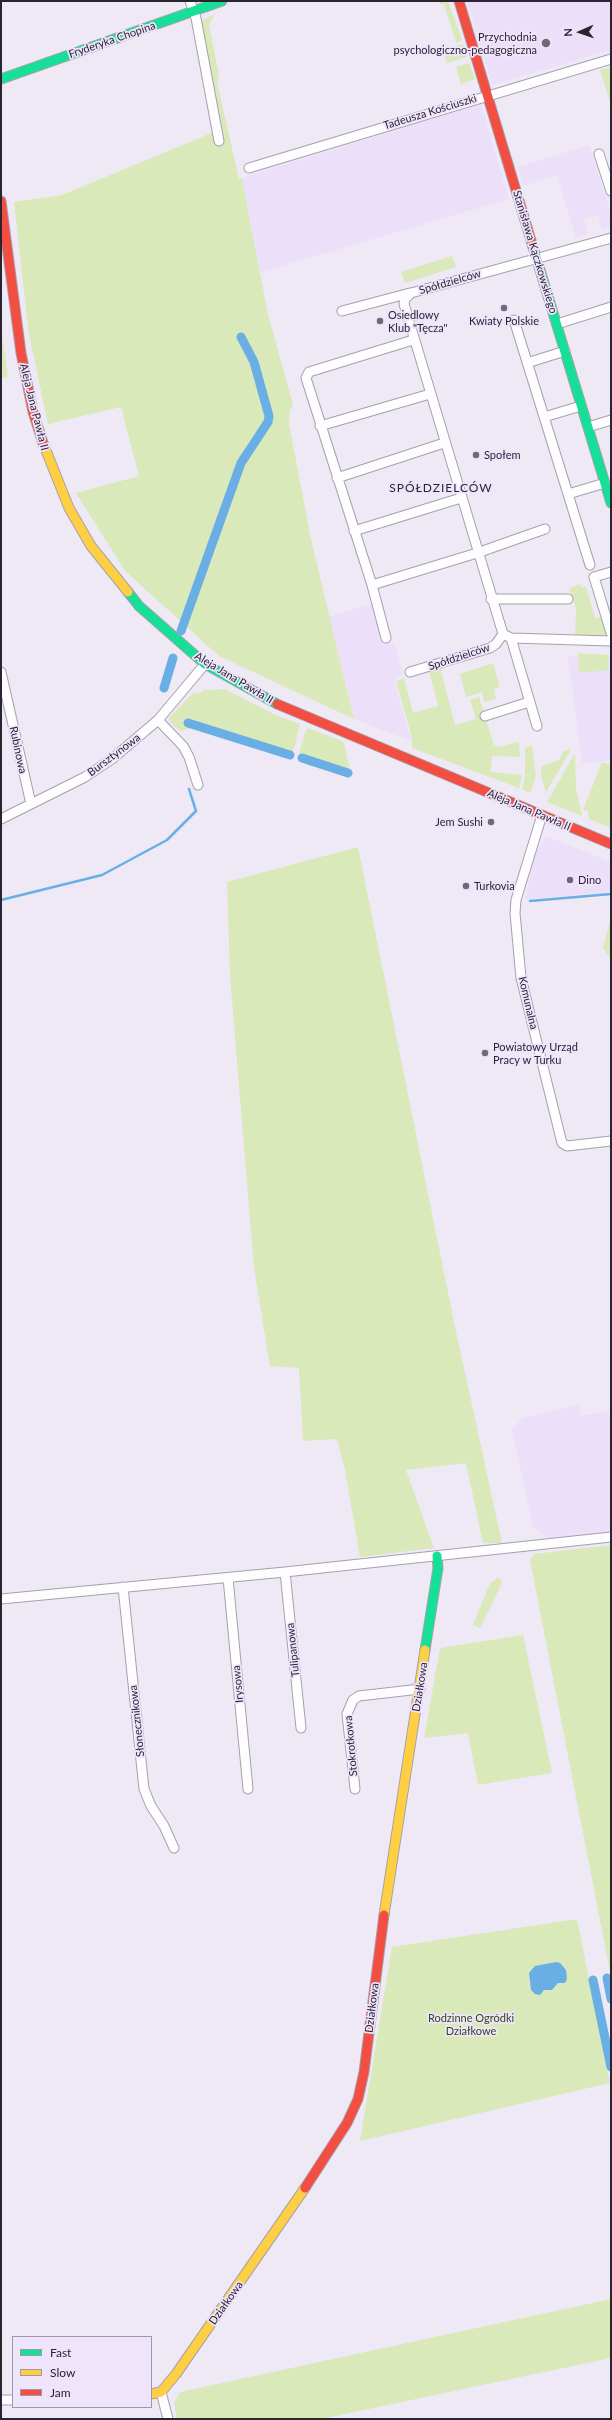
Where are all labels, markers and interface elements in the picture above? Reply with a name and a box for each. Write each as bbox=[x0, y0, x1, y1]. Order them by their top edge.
north arrow bbox=[560, 12, 600, 52]
street label: Fryderyka Chopina bbox=[67, 19, 157, 61]
text: N bbox=[561, 28, 574, 37]
place label: Przychodnia psychologiczno-pedagogiczna bbox=[394, 30, 537, 56]
marker: Przychodnia psychologiczno-pedagogiczna bbox=[540, 37, 552, 49]
street label: Tadeusza Kościuszki bbox=[382, 92, 478, 132]
street label: Stanisława Kączkowskiego bbox=[510, 189, 560, 315]
street label: Spółdzielców bbox=[418, 267, 482, 297]
marker: Kwiaty Polskie bbox=[499, 303, 509, 313]
place label: Osiedlowy Klub "Tęcza" bbox=[388, 308, 448, 334]
place label: Kwiaty Polskie bbox=[469, 314, 539, 328]
marker: Osiedlowy Klub "Tęcza" bbox=[375, 316, 385, 326]
street label: Aleja Jana Pawła II bbox=[17, 362, 51, 452]
place label: Społem bbox=[484, 448, 520, 462]
marker: Społem bbox=[471, 450, 481, 460]
district label: SPÓŁDZIELCÓW bbox=[389, 481, 493, 495]
street label: Spółdzielców bbox=[427, 641, 491, 673]
street label: Aleja Jana Pawła II bbox=[192, 649, 276, 707]
street label: Rubinowa bbox=[7, 725, 29, 775]
street label: Bursztynowa bbox=[85, 731, 143, 779]
street label: Aleja Jana Pawła II bbox=[485, 786, 573, 834]
place label: Jem Sushi bbox=[435, 815, 483, 829]
marker: Jem Sushi bbox=[486, 817, 496, 827]
place label: Dino bbox=[578, 873, 601, 887]
marker: Dino bbox=[565, 875, 575, 885]
place label: Turkovia bbox=[474, 879, 515, 893]
marker: Turkovia bbox=[461, 881, 471, 891]
street label: Komunalna bbox=[515, 975, 541, 1031]
place label: Powiatowy Urząd Pracy w Turku bbox=[493, 1040, 578, 1066]
marker: Powiatowy Urząd Pracy w Turku bbox=[480, 1048, 490, 1058]
street label: Tulipanowa bbox=[284, 1622, 302, 1678]
street label: Działkowa bbox=[410, 1661, 430, 1713]
street label: Irysowa bbox=[230, 1665, 246, 1703]
street label: Słonecznikowa bbox=[127, 1685, 147, 1757]
street label: Stokrotkowa bbox=[342, 1715, 360, 1777]
street label: Działkowa bbox=[362, 1982, 382, 2034]
park label: Rodzinne Ogródki Działkowe bbox=[428, 2011, 514, 2037]
street label: Działkowa bbox=[206, 2279, 246, 2327]
legend bbox=[12, 2336, 152, 2408]
text: Fast bbox=[50, 2345, 71, 2360]
text: Slow bbox=[50, 2365, 75, 2380]
text: Jam bbox=[50, 2385, 71, 2400]

